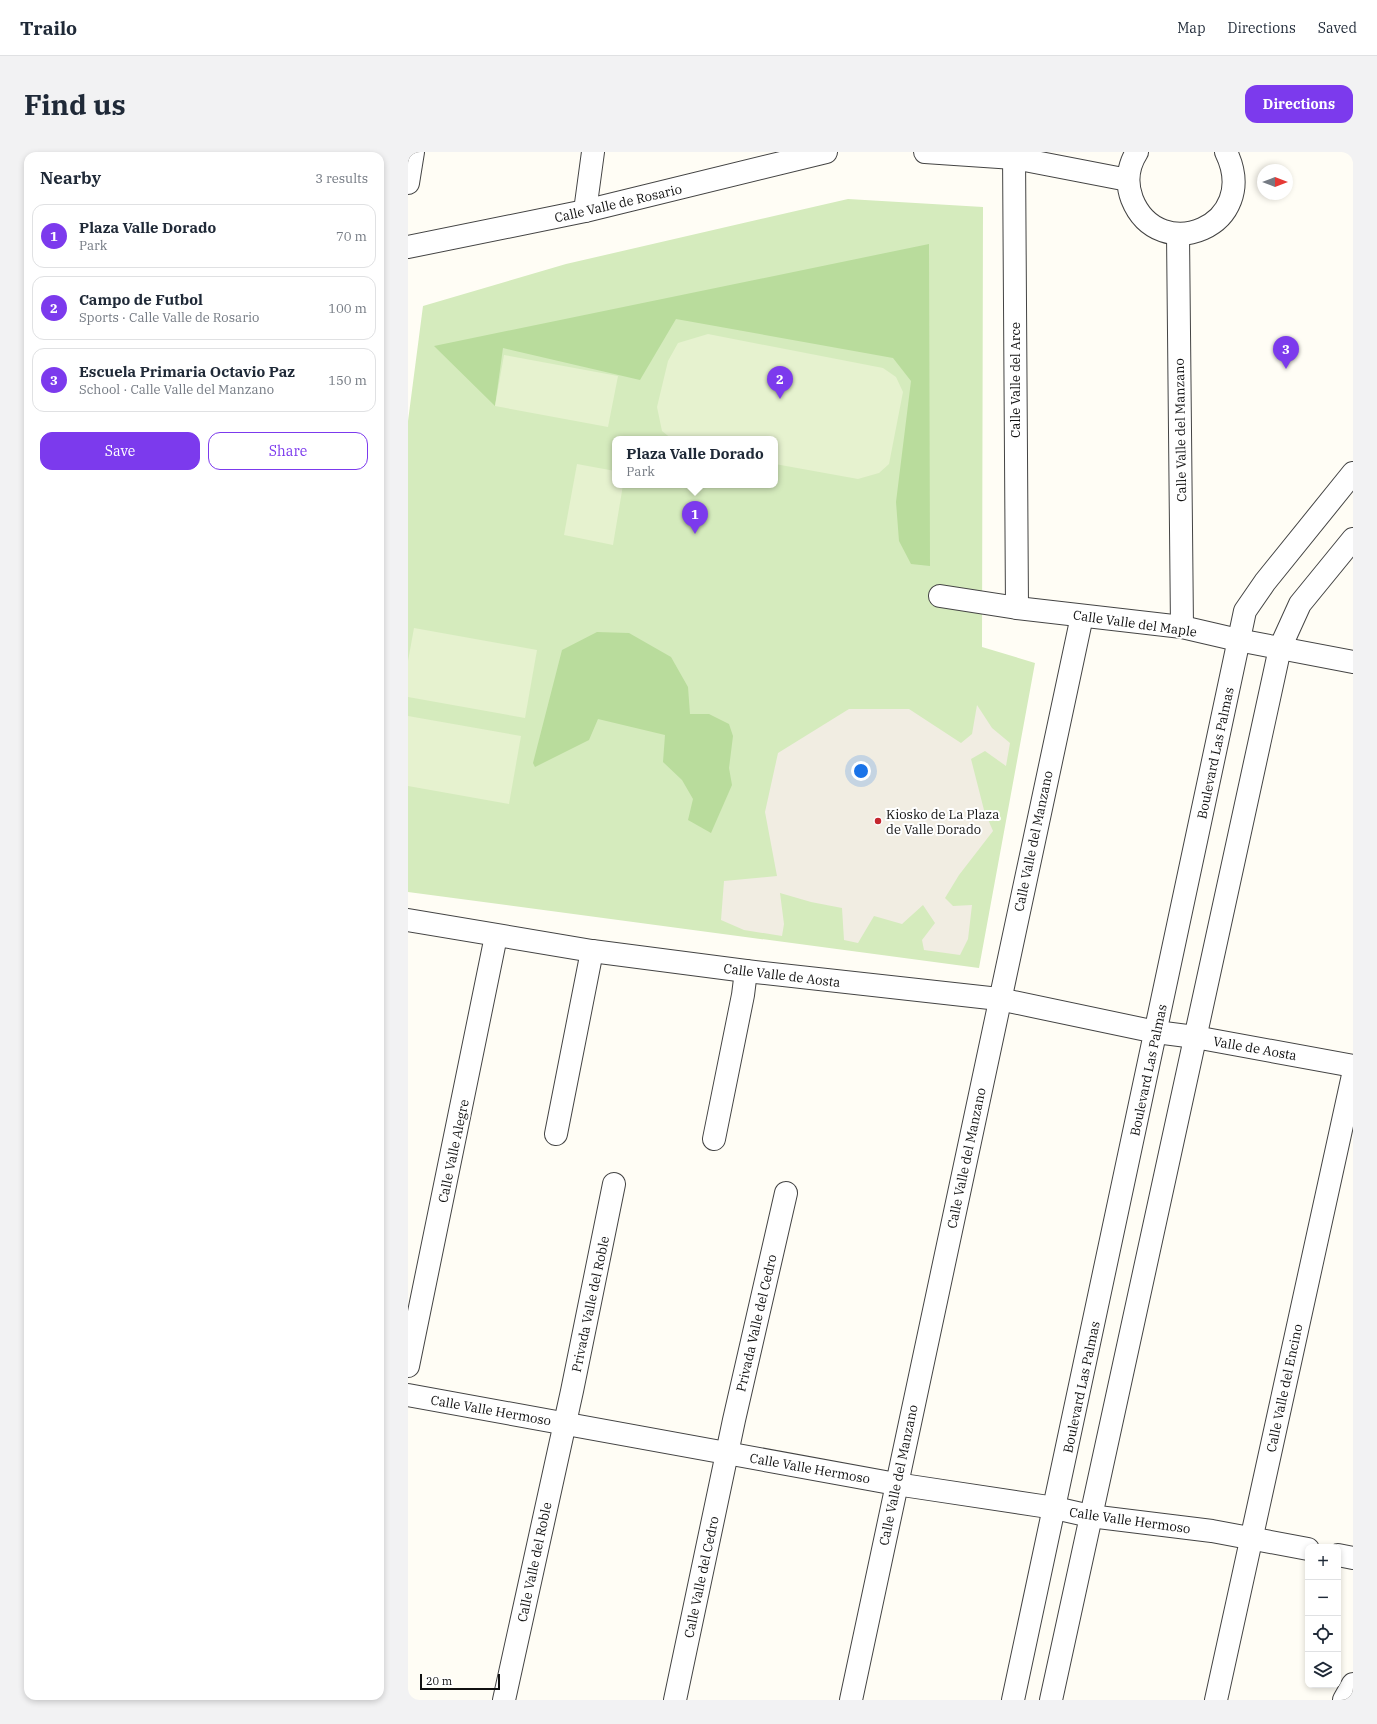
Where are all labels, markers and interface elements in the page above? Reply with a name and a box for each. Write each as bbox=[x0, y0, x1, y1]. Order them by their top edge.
text: Trailo bbox=[20, 16, 77, 40]
text: Map bbox=[1177, 19, 1206, 37]
text: Directions bbox=[1228, 19, 1296, 37]
text: Saved bbox=[1318, 19, 1357, 37]
button: Directions bbox=[1245, 85, 1353, 123]
text: Find us bbox=[24, 86, 126, 123]
north arrow bbox=[1257, 164, 1293, 200]
text: Nearby bbox=[40, 167, 101, 189]
text: 3 results bbox=[315, 170, 368, 187]
street label: Calle Valle de Rosario bbox=[553, 181, 683, 226]
text: Plaza Valle Dorado bbox=[79, 218, 216, 237]
text: 1 bbox=[50, 228, 58, 245]
text: 70 m bbox=[336, 228, 367, 245]
text: Park bbox=[79, 237, 107, 254]
text: Campo de Futbol bbox=[79, 290, 203, 309]
text: 2 bbox=[50, 300, 58, 317]
text: 100 m bbox=[328, 300, 367, 317]
text: Sports · Calle Valle de Rosario bbox=[79, 309, 259, 326]
street label: Calle Valle del Arce bbox=[1007, 322, 1024, 438]
pin: 3 bbox=[1273, 336, 1299, 369]
street label: Calle Valle del Manzano bbox=[1171, 358, 1190, 502]
text: Escuela Primaria Octavio Paz bbox=[79, 362, 295, 381]
pin: 2 bbox=[767, 366, 793, 399]
text: 3 bbox=[50, 372, 58, 389]
text: 150 m bbox=[328, 372, 367, 389]
text: School · Calle Valle del Manzano bbox=[79, 381, 274, 398]
button: Save bbox=[40, 432, 200, 470]
button: Share bbox=[208, 432, 368, 470]
popup bbox=[612, 436, 778, 488]
text: Plaza Valle Dorado bbox=[626, 444, 764, 463]
text: Park bbox=[626, 463, 655, 480]
pin: 1 bbox=[682, 501, 708, 534]
street label: Calle Valle del Maple bbox=[1072, 606, 1198, 641]
street label: Boulevard Las Palmas bbox=[1193, 686, 1238, 821]
your location bbox=[851, 761, 871, 781]
street label: Calle Valle del Manzano bbox=[1010, 769, 1057, 913]
place label: Kiosko de La Plaza de Valle Dorado bbox=[886, 806, 999, 838]
marker: Kiosko de La Plaza de Valle Dorado bbox=[873, 816, 883, 826]
street label: Calle Valle de Aosta bbox=[722, 960, 841, 991]
street label: Boulevard Las Palmas bbox=[1126, 1003, 1171, 1138]
street label: Valle de Aosta bbox=[1212, 1033, 1298, 1064]
street label: Calle Valle del Manzano bbox=[943, 1086, 990, 1230]
street label: Calle Valle Alegre bbox=[434, 1098, 473, 1204]
street label: Privada Valle del Roble bbox=[568, 1234, 613, 1374]
street label: Privada Valle del Cedro bbox=[732, 1253, 781, 1394]
street label: Boulevard Las Palmas bbox=[1059, 1320, 1104, 1455]
street label: Calle Valle del Encino bbox=[1263, 1322, 1306, 1454]
street label: Calle Valle Hermoso bbox=[429, 1392, 553, 1429]
street label: Calle Valle del Manzano bbox=[875, 1403, 922, 1547]
street label: Calle Valle Hermoso bbox=[748, 1450, 872, 1487]
street label: Calle Valle del Roble bbox=[513, 1501, 556, 1624]
street label: Calle Valle Hermoso bbox=[1068, 1504, 1192, 1537]
street label: Calle Valle del Cedro bbox=[680, 1515, 723, 1640]
map controls bbox=[1305, 1544, 1341, 1688]
button: + bbox=[1305, 1544, 1341, 1580]
button: − bbox=[1305, 1580, 1341, 1616]
button: locate bbox=[1305, 1616, 1341, 1652]
button: layers bbox=[1305, 1652, 1341, 1688]
scale bar bbox=[420, 1672, 500, 1691]
text: 20 m bbox=[426, 1674, 452, 1688]

